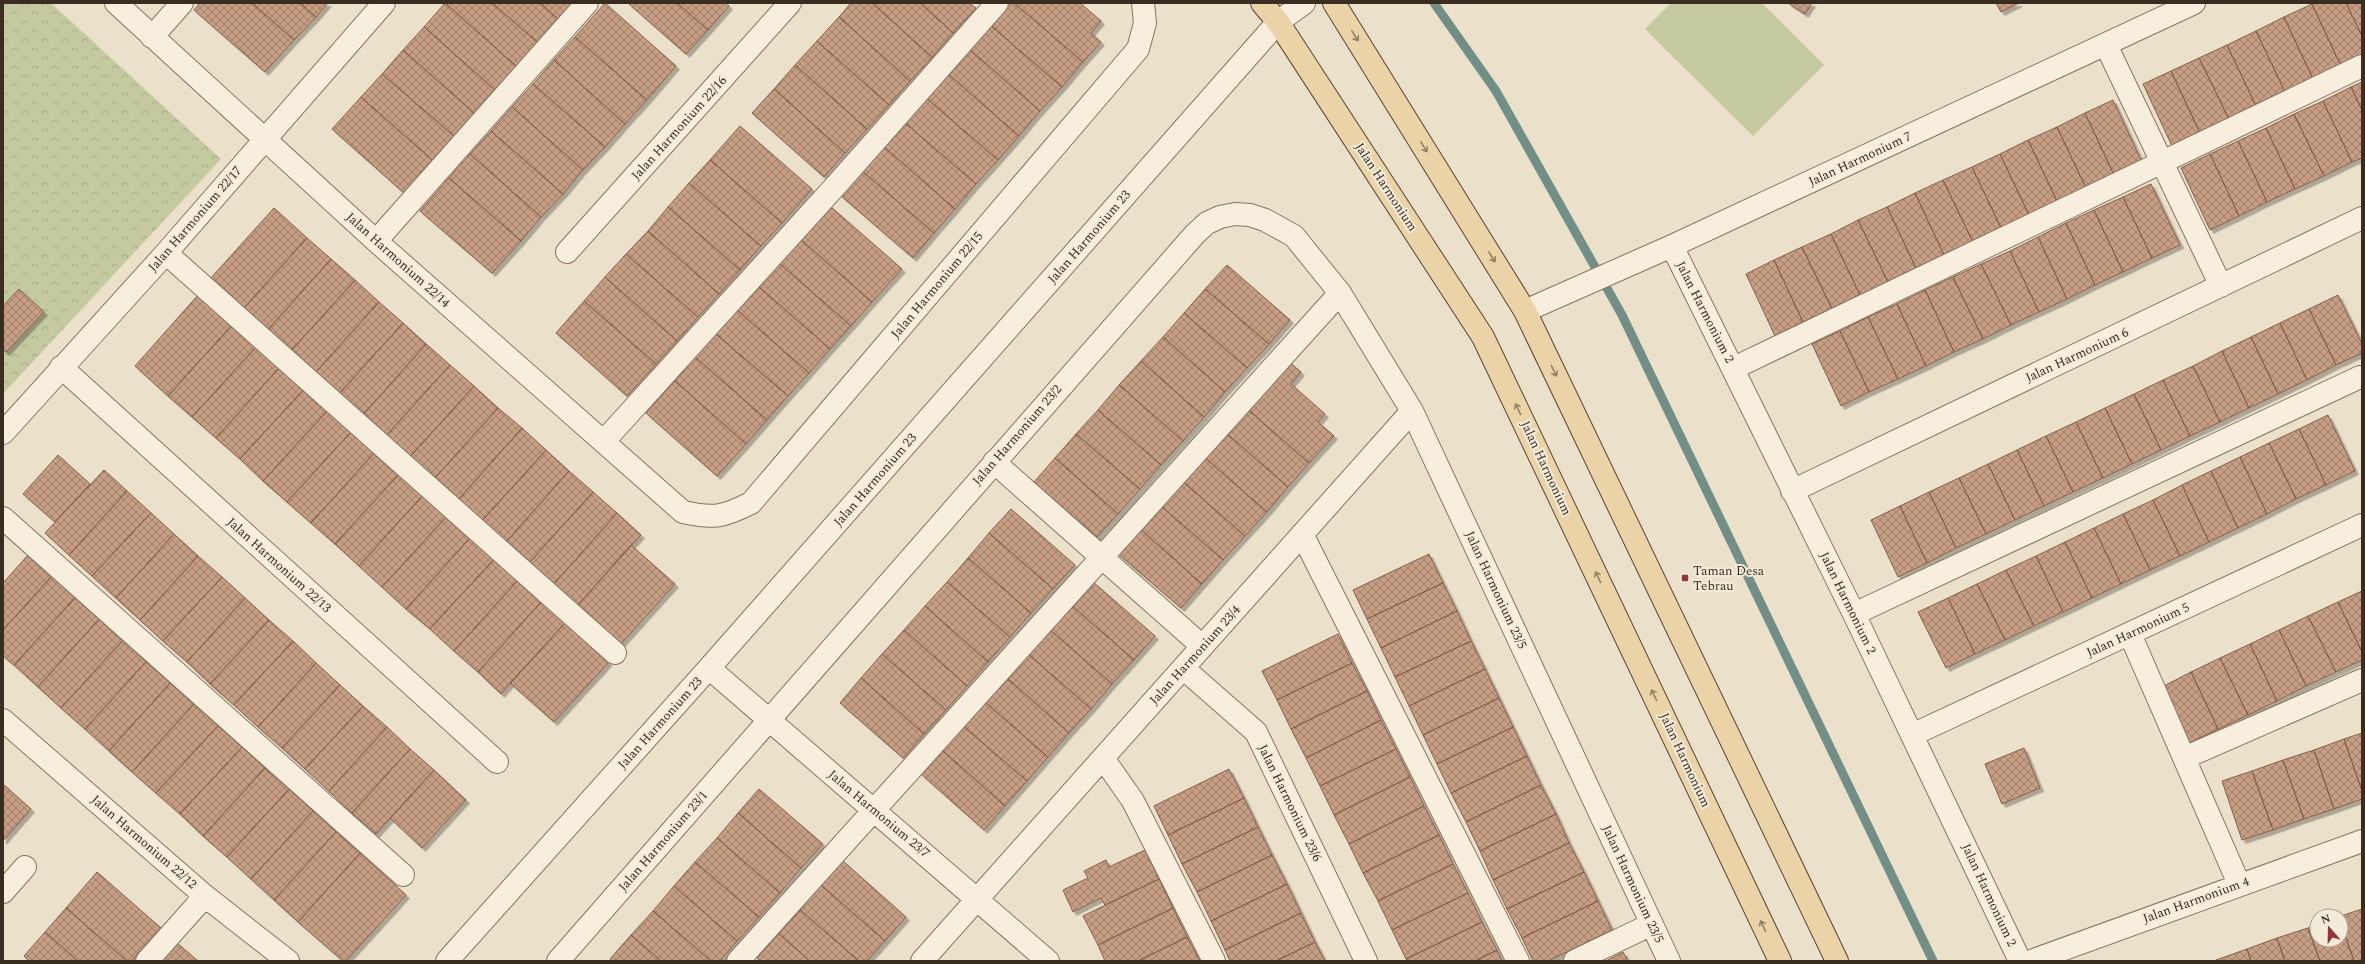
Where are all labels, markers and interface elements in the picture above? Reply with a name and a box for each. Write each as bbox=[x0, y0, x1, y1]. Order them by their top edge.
one-way arrow bbox=[1351, 30, 1359, 41]
street label: Jalan Harmonium 22/16 bbox=[626, 71, 732, 185]
street label: Jalan Harmonium 7 bbox=[1805, 126, 1915, 192]
street label: Jalan Harmonium bbox=[1350, 139, 1422, 235]
one-way arrow bbox=[1420, 141, 1428, 153]
street label: Jalan Harmonium 22/17 bbox=[143, 162, 247, 276]
street label: Jalan Harmonium 23 bbox=[1043, 185, 1136, 288]
street label: Jalan Harmonium 22/14 bbox=[341, 207, 455, 313]
street label: Jalan Harmonium 22/15 bbox=[886, 227, 988, 343]
one-way arrow bbox=[1488, 251, 1496, 262]
street label: Jalan Harmonium 2 bbox=[1671, 258, 1739, 366]
street label: Jalan Harmonium 6 bbox=[2022, 322, 2132, 388]
one-way arrow bbox=[1551, 365, 1558, 377]
street label: Jalan Harmonium 23/2 bbox=[967, 380, 1067, 490]
one-way arrow bbox=[1514, 403, 1521, 415]
street label: Jalan Harmonium bbox=[1515, 417, 1577, 519]
street label: Jalan Harmonium 23 bbox=[829, 428, 922, 531]
street label: Jalan Harmonium 22/13 bbox=[222, 512, 336, 618]
street label: Jalan Harmonium 23/5 bbox=[1460, 528, 1532, 652]
street label: Jalan Harmonium 2 bbox=[1814, 548, 1882, 658]
place label: Taman Desa Tebrau bbox=[1693, 561, 1765, 596]
one-way arrow bbox=[1594, 571, 1601, 583]
marker: Taman Desa Tebrau bbox=[1680, 573, 1690, 583]
street label: Jalan Harmonium 5 bbox=[2083, 597, 2193, 663]
street label: Jalan Harmonium 23/4 bbox=[1145, 600, 1246, 709]
street label: Jalan Harmonium 23 bbox=[613, 672, 707, 774]
one-way arrow bbox=[1650, 689, 1657, 701]
street label: Jalan Harmonium bbox=[1654, 709, 1716, 811]
street label: Jalan Harmonium 23/6 bbox=[1253, 741, 1327, 865]
street label: Jalan Harmonium 23/7 bbox=[823, 765, 935, 863]
street label: Jalan Harmonium 23/1 bbox=[613, 786, 713, 896]
street label: Jalan Harmonium 22/12 bbox=[87, 790, 201, 894]
street label: Jalan Harmonium 23/5 bbox=[1597, 822, 1669, 946]
street label: Jalan Harmonium 2 bbox=[1956, 840, 2022, 950]
street label: Jalan Harmonium 4 bbox=[2140, 871, 2253, 929]
north arrow bbox=[2309, 908, 2349, 948]
text: N bbox=[2319, 910, 2333, 929]
one-way arrow bbox=[1759, 920, 1766, 932]

